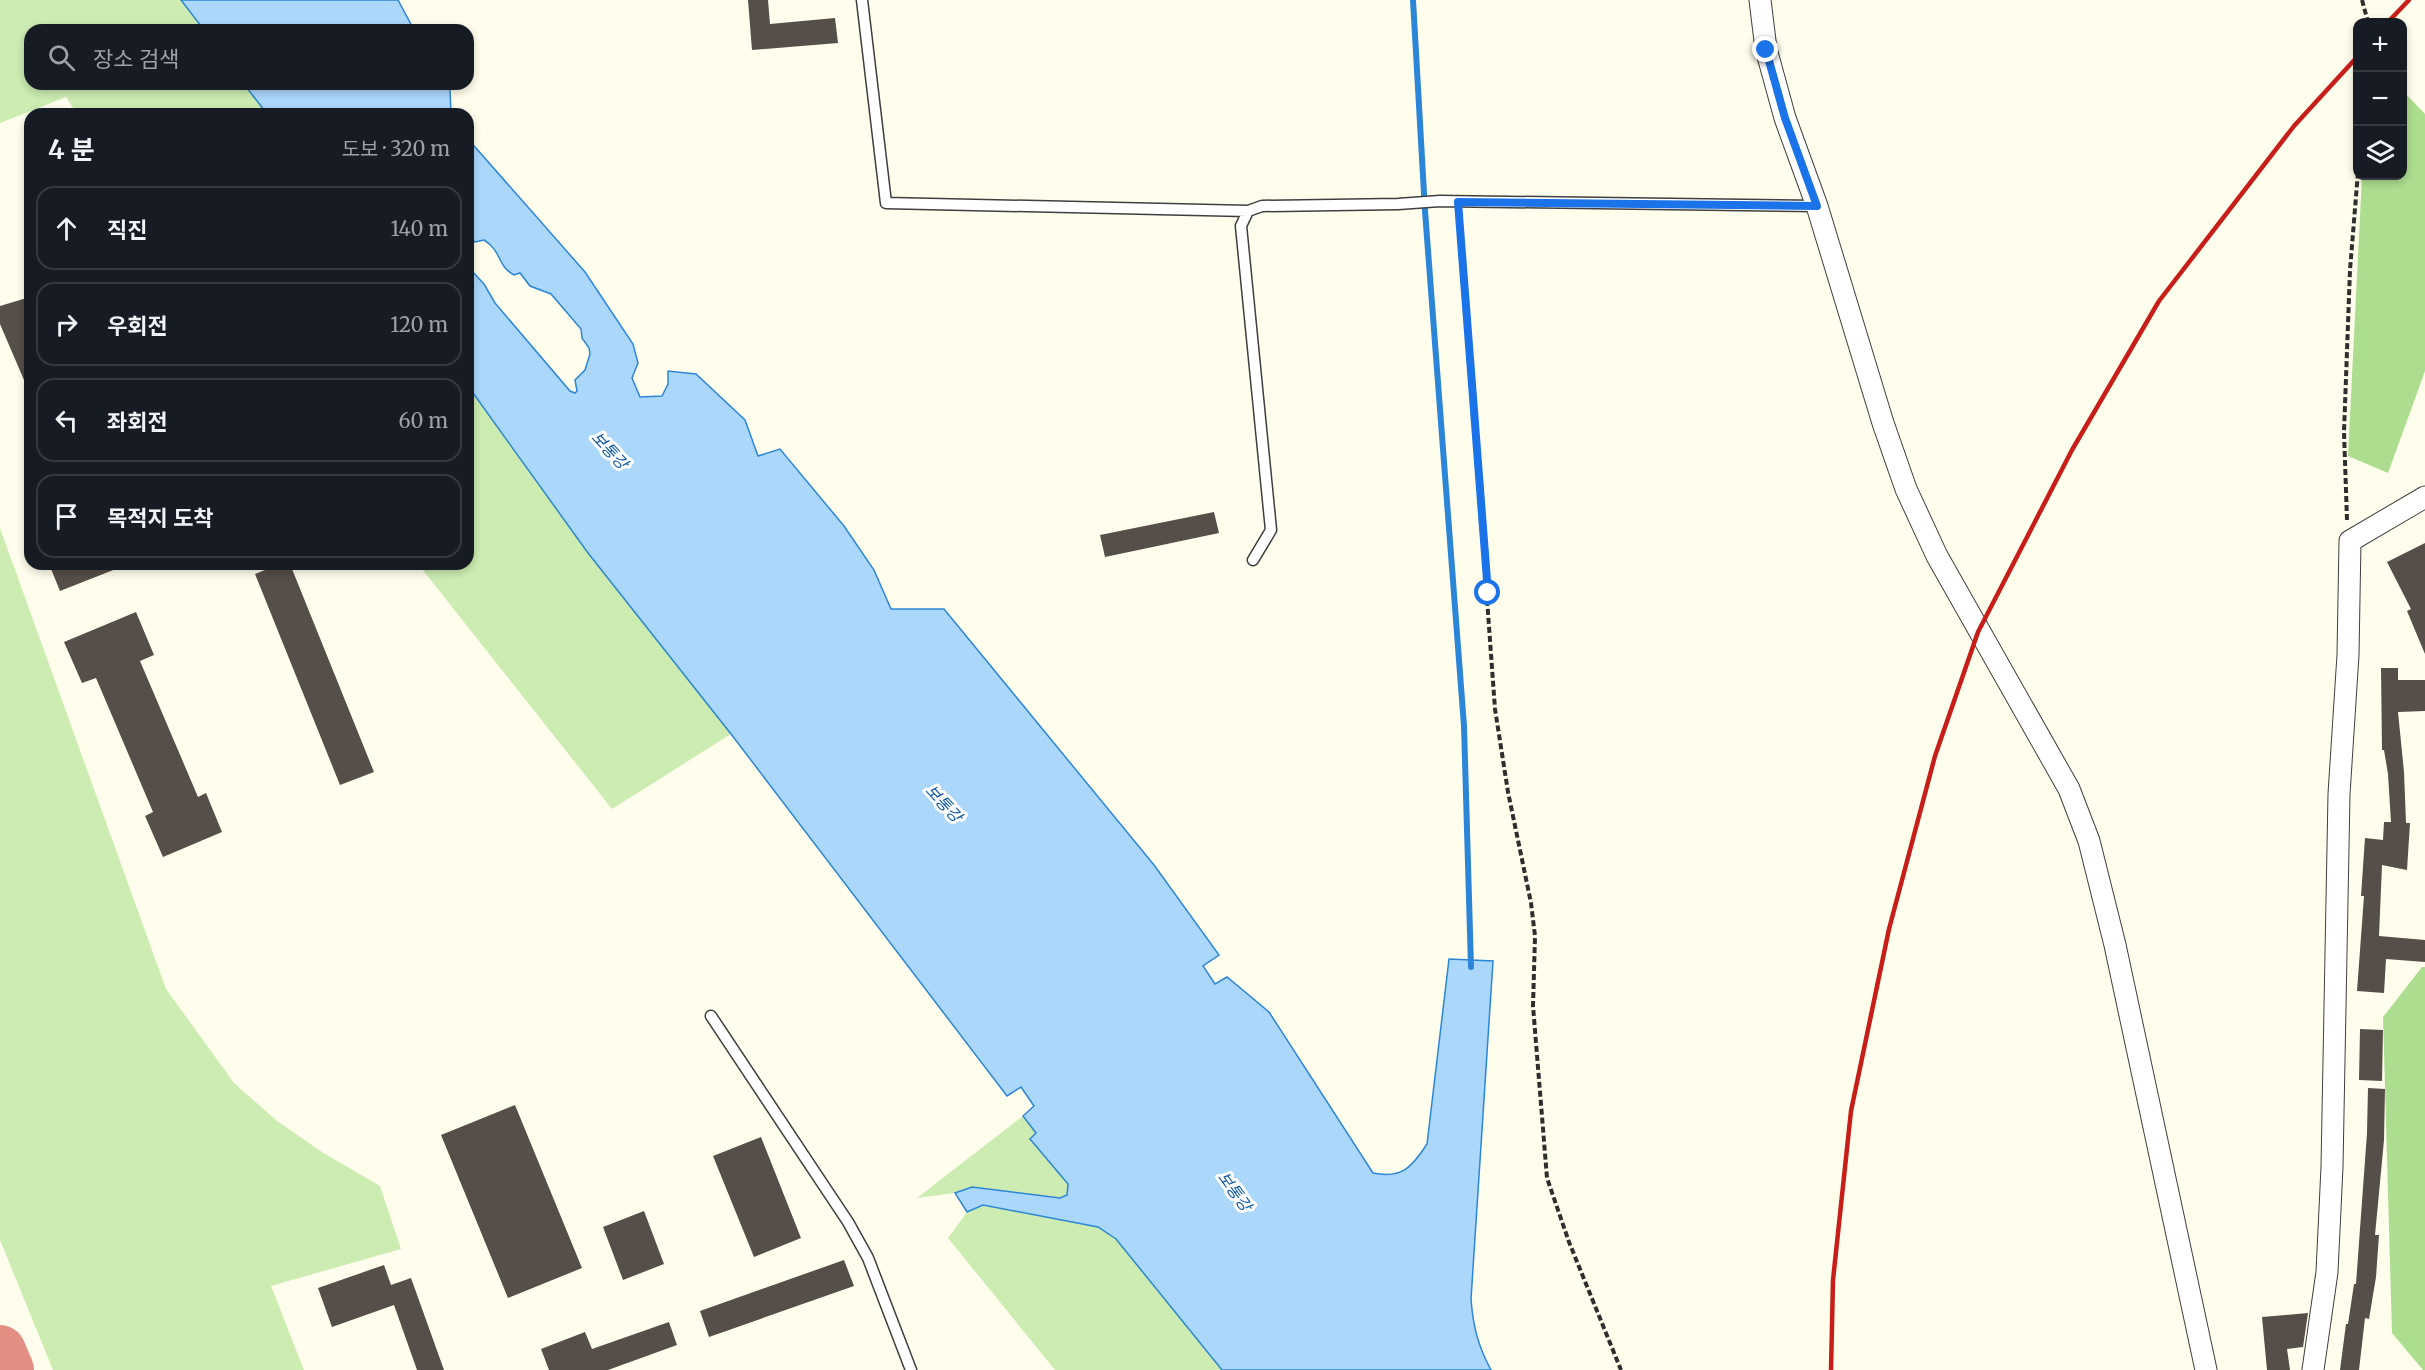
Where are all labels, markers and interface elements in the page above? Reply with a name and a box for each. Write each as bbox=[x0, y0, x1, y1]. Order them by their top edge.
map controls bbox=[2353, 18, 2407, 180]
button: + bbox=[2353, 18, 2407, 72]
search box bbox=[24, 24, 474, 90]
route end bbox=[1752, 36, 1778, 62]
icon: search bbox=[45, 41, 78, 74]
text: 장소 검색 bbox=[93, 45, 179, 73]
button: − bbox=[2353, 72, 2407, 126]
button: layers bbox=[2353, 126, 2407, 180]
text: 4 분 bbox=[48, 133, 95, 166]
text: 도보 · 320 m bbox=[342, 136, 450, 161]
icon: ahead bbox=[50, 212, 83, 245]
text: 직진 bbox=[107, 216, 147, 244]
text: 140 m bbox=[391, 216, 448, 241]
icon: right bbox=[50, 308, 83, 341]
text: 우회전 bbox=[107, 312, 168, 340]
text: 120 m bbox=[390, 312, 448, 337]
icon: left bbox=[50, 404, 83, 437]
text: 좌회전 bbox=[107, 408, 168, 436]
text: 60 m bbox=[398, 408, 448, 433]
water label: 보통강 bbox=[588, 427, 634, 475]
icon: arrive bbox=[50, 500, 83, 533]
text: 목적지 도착 bbox=[107, 504, 213, 532]
route start bbox=[1474, 579, 1500, 605]
water label: 보통강 bbox=[922, 780, 968, 828]
water label: 보통강 bbox=[1214, 1167, 1257, 1217]

